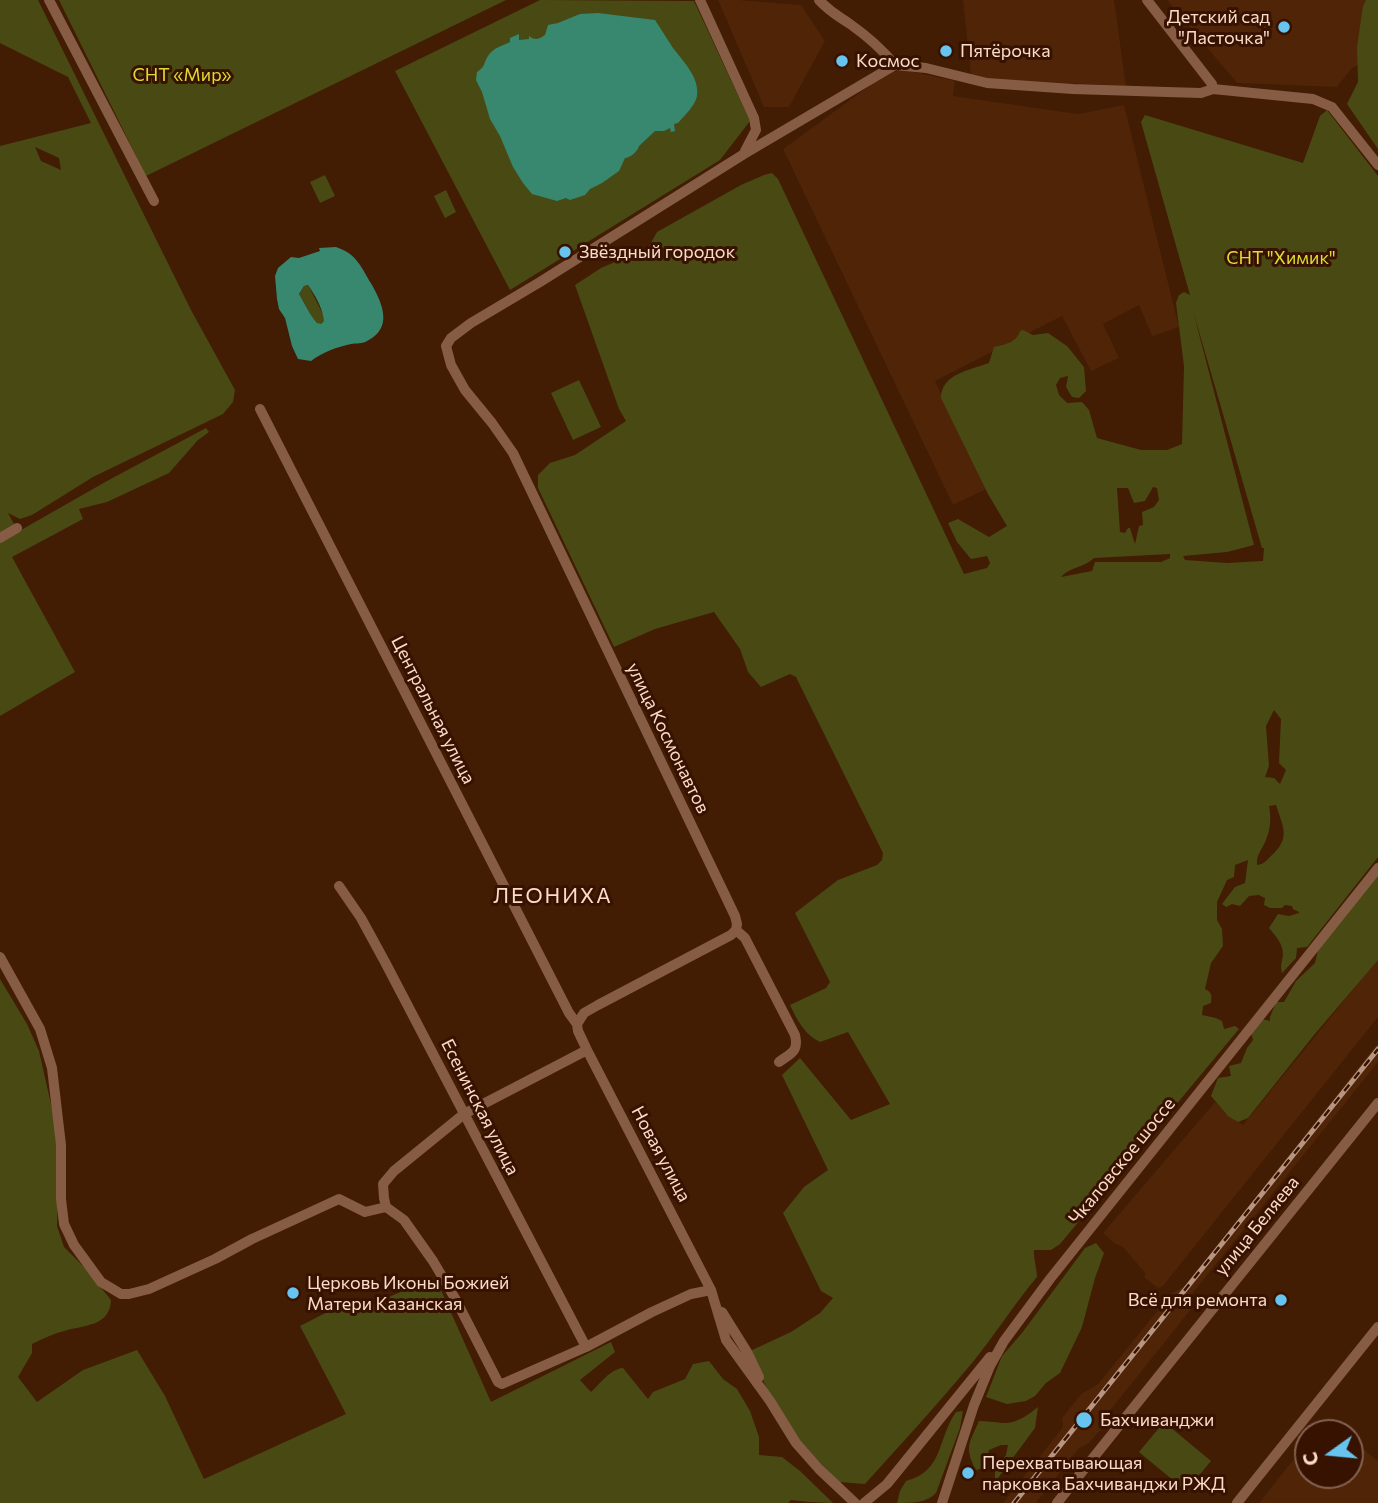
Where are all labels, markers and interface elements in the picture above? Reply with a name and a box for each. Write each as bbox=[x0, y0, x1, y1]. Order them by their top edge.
place label: Детский сад "Ласточка" bbox=[1167, 6, 1270, 48]
marker: Детский сад "Ласточка" bbox=[1276, 19, 1292, 35]
place label: Пятёрочка bbox=[960, 40, 1051, 62]
marker: Пятёрочка bbox=[938, 43, 954, 59]
place label: Космос bbox=[856, 50, 920, 72]
marker: Космос bbox=[834, 53, 850, 69]
park label: СНТ «Мир» bbox=[133, 64, 231, 86]
place label: Звёздный городок bbox=[579, 241, 735, 263]
marker: Звёздный городок bbox=[557, 244, 573, 260]
park label: СНТ "Химик" bbox=[1226, 247, 1336, 269]
street label: Центральная улица bbox=[386, 632, 480, 788]
street label: улица Космонавтов bbox=[622, 659, 714, 817]
district label: ЛЕОНИХА bbox=[494, 883, 612, 909]
street label: Есенинская улица bbox=[436, 1035, 524, 1179]
street label: Чкаловское шоссе bbox=[1064, 1093, 1180, 1229]
street label: Новая улица bbox=[627, 1102, 695, 1206]
street label: улица Беляева bbox=[1210, 1172, 1304, 1280]
place label: Церковь Иконы Божией Матери Казанская bbox=[307, 1272, 509, 1314]
marker: Церковь Иконы Божией Матери Казанская bbox=[285, 1285, 301, 1301]
place label: Всё для ремонта bbox=[1128, 1289, 1267, 1311]
marker: Всё для ремонта bbox=[1273, 1292, 1289, 1308]
place label: Бахчиванджи bbox=[1100, 1409, 1214, 1431]
marker: Бахчиванджи bbox=[1074, 1410, 1094, 1430]
north arrow bbox=[1294, 1419, 1364, 1489]
text: С bbox=[1297, 1450, 1323, 1468]
place label: Перехватывающая парковка Бахчиванджи РЖД bbox=[982, 1452, 1225, 1494]
marker: Перехватывающая парковка Бахчиванджи РЖД bbox=[960, 1465, 976, 1481]

